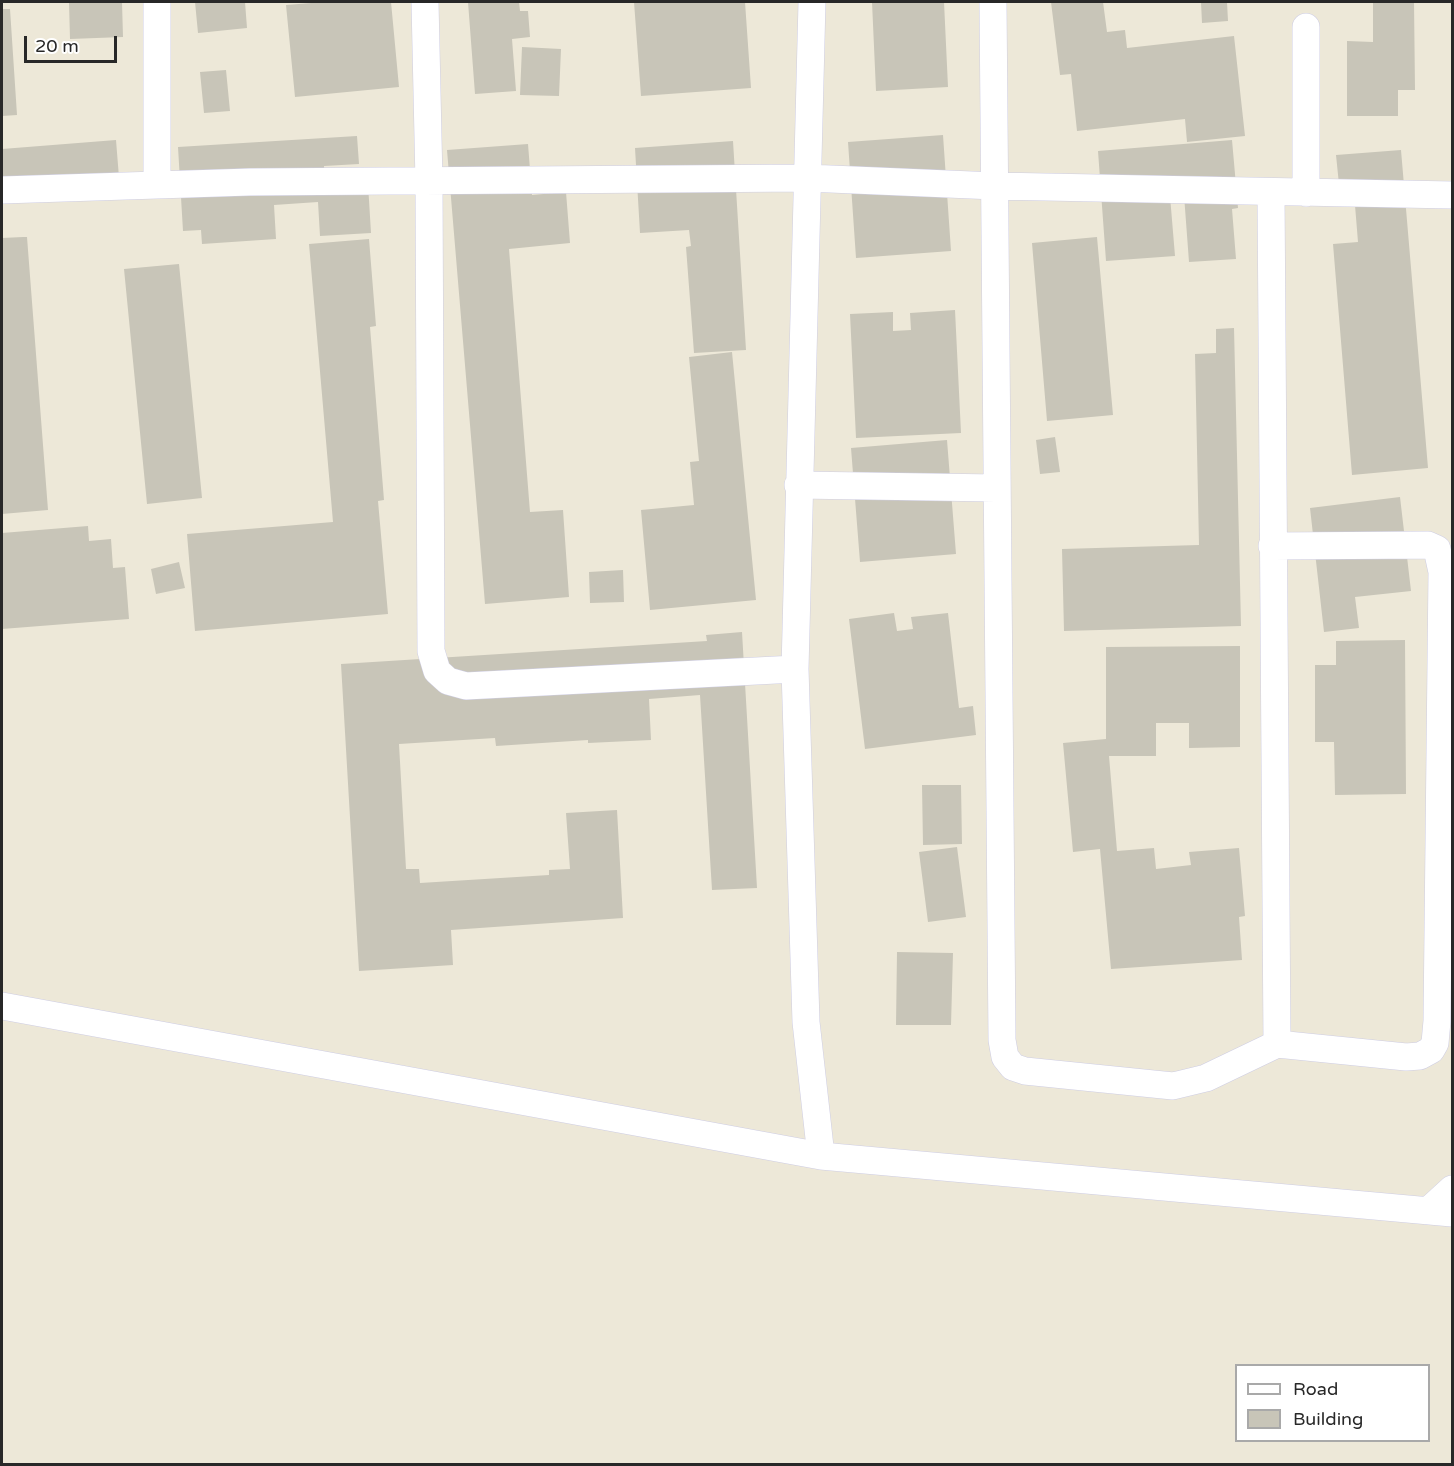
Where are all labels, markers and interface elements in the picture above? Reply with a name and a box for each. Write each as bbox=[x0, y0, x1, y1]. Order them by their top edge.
scale bar bbox=[27, 24, 120, 62]
text: 20 m bbox=[35, 35, 79, 57]
legend bbox=[1235, 1364, 1430, 1442]
text: Road bbox=[1293, 1378, 1338, 1400]
text: Building bbox=[1293, 1408, 1363, 1430]

